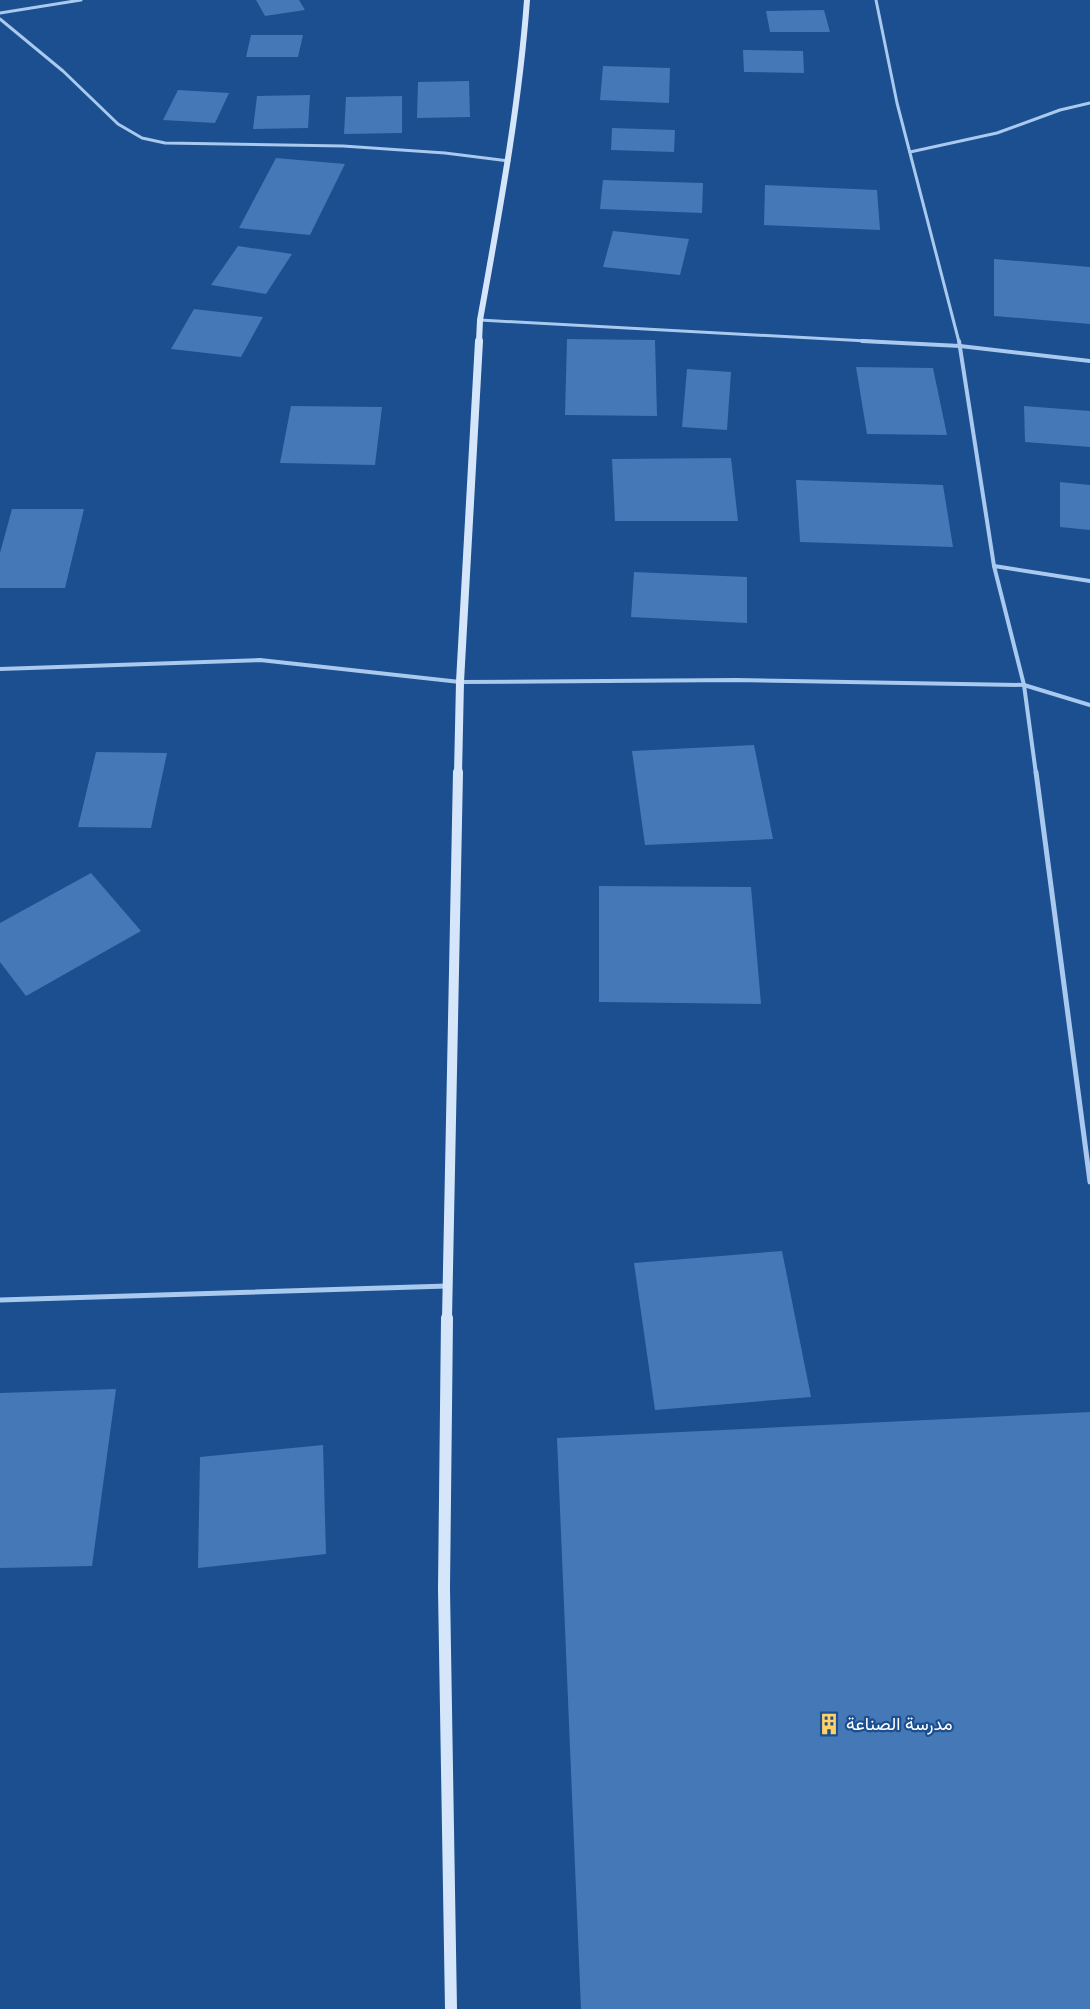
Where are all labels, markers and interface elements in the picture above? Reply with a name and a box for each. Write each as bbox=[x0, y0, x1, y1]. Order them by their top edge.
building icon: مدرسة الصناعة bbox=[816, 1711, 842, 1737]
place label: مدرسة الصناعة bbox=[846, 1713, 953, 1735]

